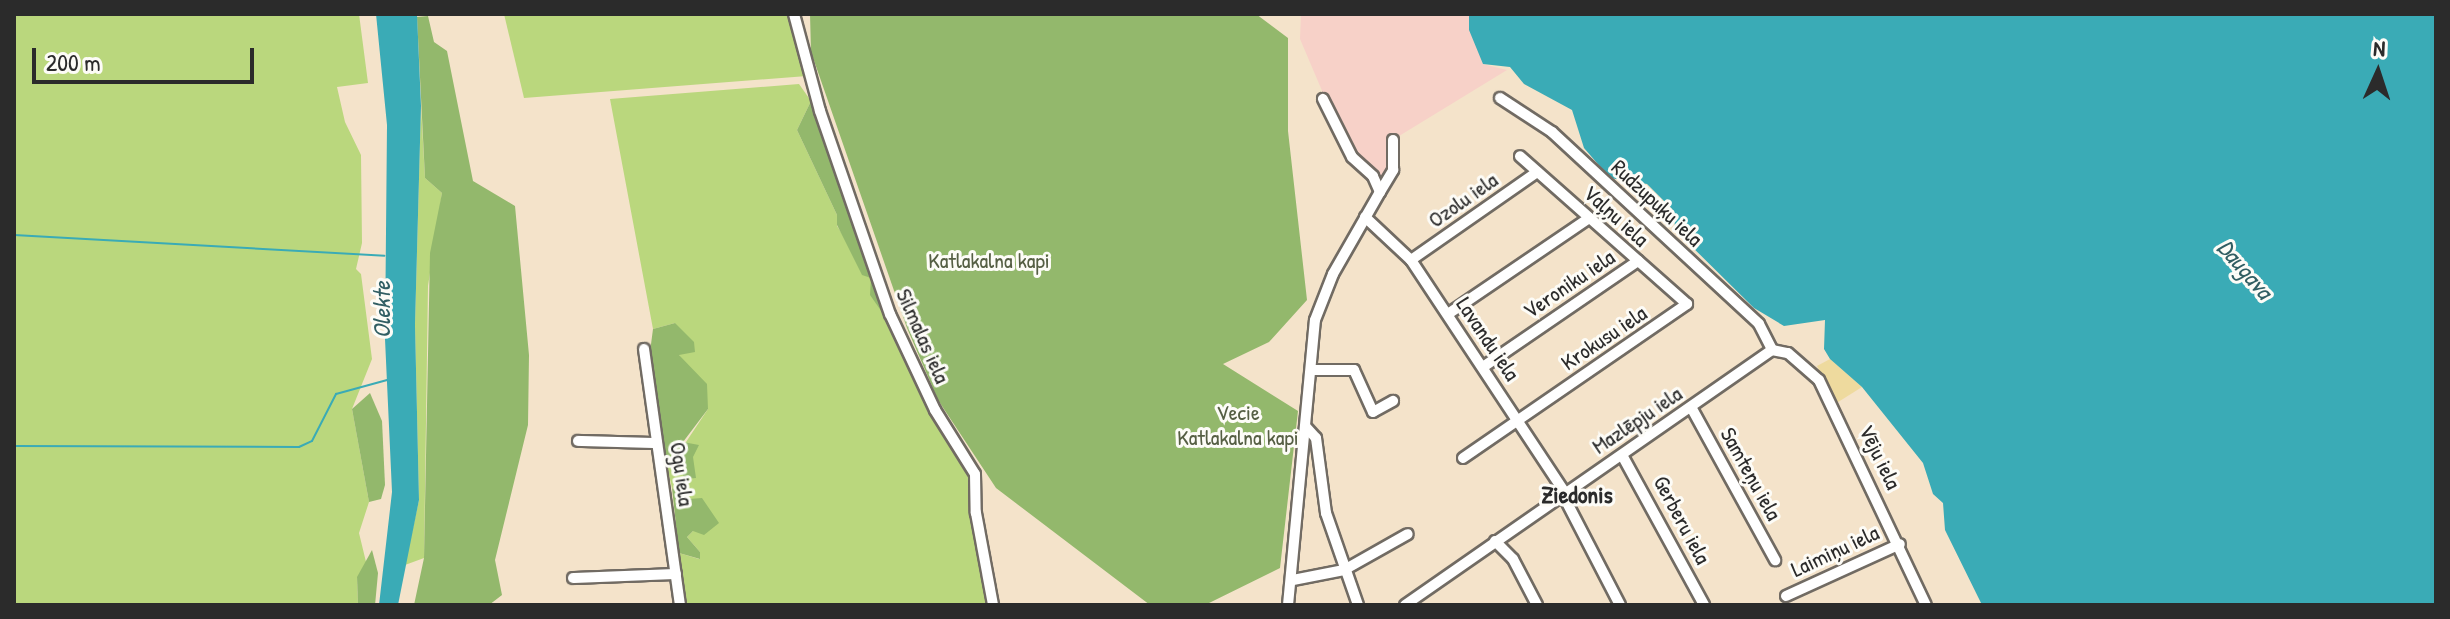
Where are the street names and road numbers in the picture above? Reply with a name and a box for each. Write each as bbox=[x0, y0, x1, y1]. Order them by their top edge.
street label: Rudzupuķu iela bbox=[1606, 154, 1708, 252]
street label: Ozolu iela bbox=[1423, 167, 1503, 233]
street label: Vaļņu iela bbox=[1578, 180, 1654, 252]
street label: Veroniku iela bbox=[1518, 244, 1620, 324]
street label: Silmalas iela bbox=[890, 285, 956, 387]
street label: Lavandu iela bbox=[1451, 292, 1525, 386]
street label: Krokusu iela bbox=[1556, 300, 1652, 376]
street label: Mazlēpju iela bbox=[1587, 380, 1687, 460]
street label: Vēju iela bbox=[1853, 421, 1907, 493]
street label: Samteņu iela bbox=[1715, 423, 1787, 525]
street label: Ogu iela bbox=[664, 440, 700, 508]
street label: Gerberu iela bbox=[1648, 471, 1716, 569]
street label: Laimiņu iela bbox=[1787, 519, 1883, 583]

